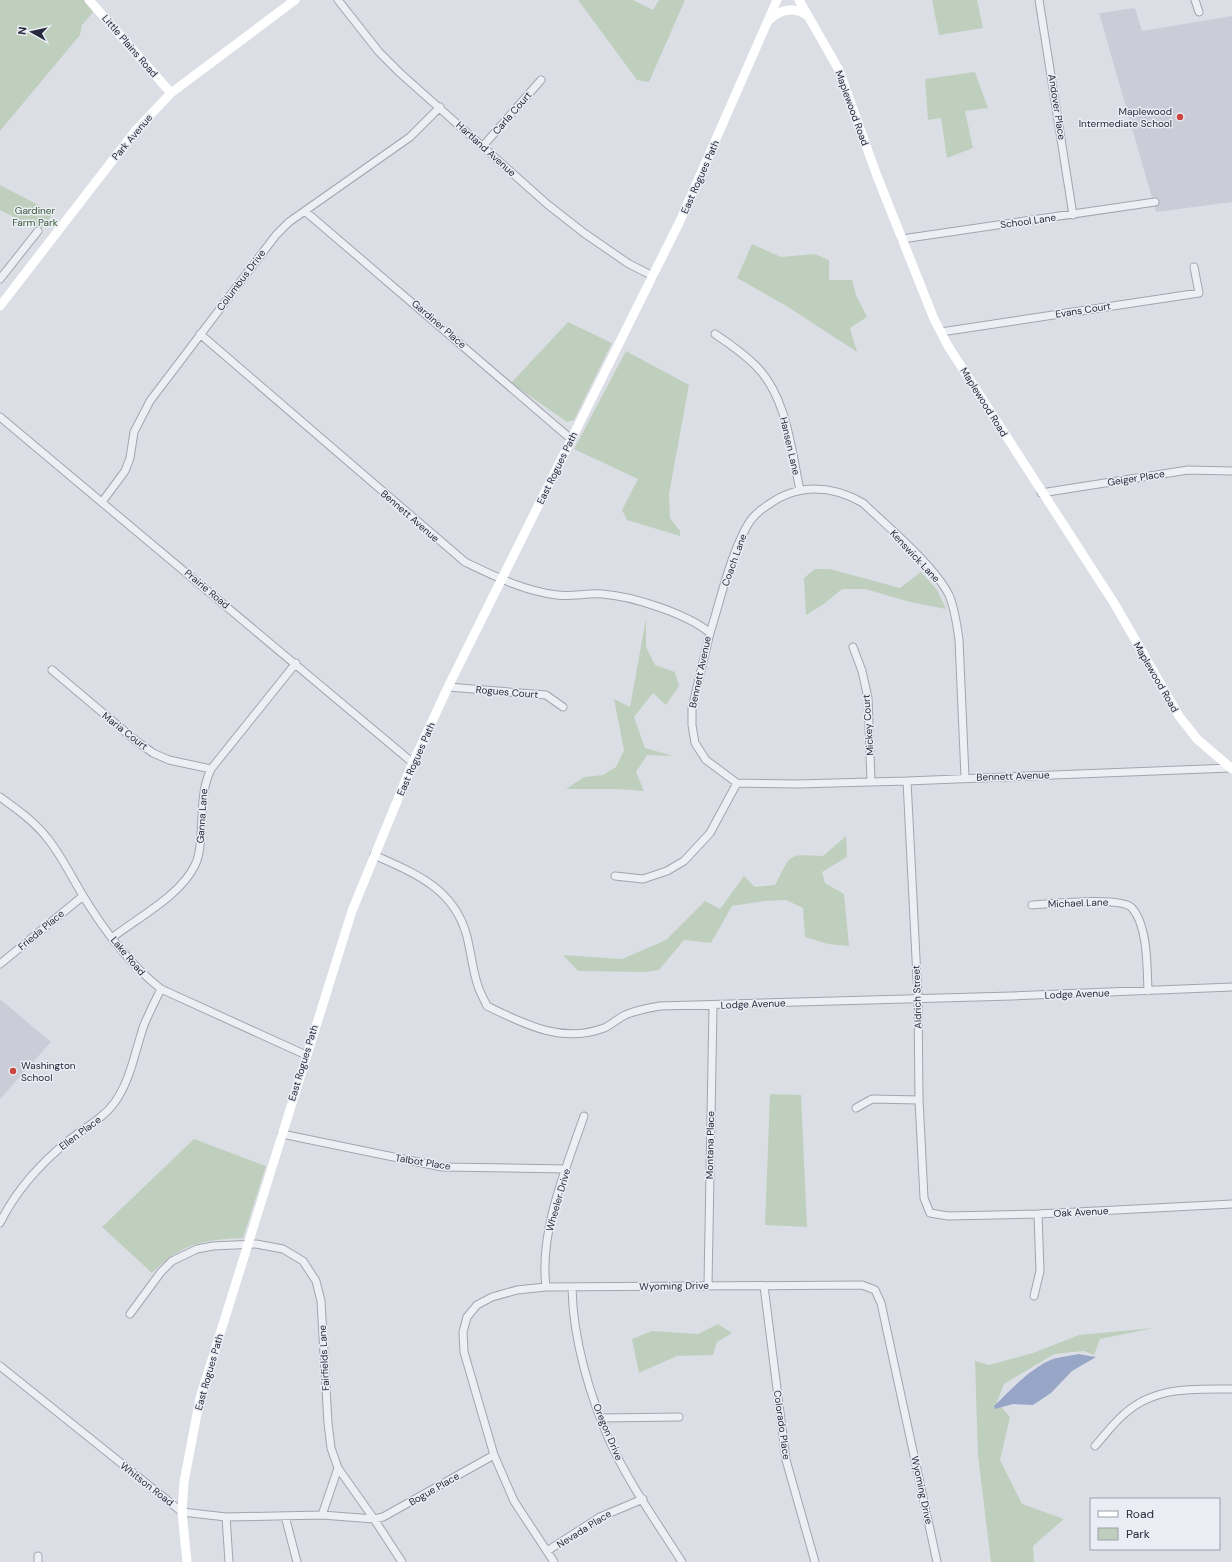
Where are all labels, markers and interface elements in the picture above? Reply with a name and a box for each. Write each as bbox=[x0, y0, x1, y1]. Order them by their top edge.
north arrow bbox=[12, 12, 52, 52]
street label: Little Plains Road bbox=[99, 12, 161, 80]
text: N bbox=[15, 26, 30, 36]
street label: Maplewood Road bbox=[832, 68, 872, 148]
street label: Andover Place bbox=[1045, 73, 1069, 141]
street label: Carla Court bbox=[490, 89, 534, 137]
place label: Maplewood Intermediate School bbox=[1079, 105, 1172, 130]
street label: Park Avenue bbox=[109, 111, 155, 163]
marker: Maplewood Intermediate School bbox=[1175, 112, 1185, 122]
street label: Hartland Avenue bbox=[453, 119, 519, 180]
street label: East Rogues Path bbox=[678, 138, 722, 216]
park label: Gardiner Farm Park bbox=[12, 204, 58, 229]
street label: School Lane bbox=[999, 211, 1057, 231]
street label: Columbus Drive bbox=[214, 247, 268, 313]
street label: Gardiner Place bbox=[409, 297, 469, 351]
street label: Evans Court bbox=[1054, 299, 1112, 321]
street label: Maplewood Road bbox=[957, 365, 1011, 439]
street label: Hansen Lane bbox=[777, 416, 803, 477]
street label: East Rogues Path bbox=[534, 429, 580, 506]
street label: Geiger Place bbox=[1106, 467, 1166, 489]
street label: Bennett Avenue bbox=[378, 487, 442, 545]
street label: Kenswick Lane bbox=[887, 527, 943, 585]
street label: Coach Lane bbox=[719, 532, 750, 588]
street label: Prairie Road bbox=[182, 566, 232, 612]
street label: Bennett Avenue bbox=[686, 635, 714, 709]
street label: Maplewood Road bbox=[1131, 639, 1181, 715]
street label: Rogues Court bbox=[475, 683, 539, 701]
street label: Mickey Court bbox=[859, 694, 877, 756]
street label: Maria Court bbox=[100, 709, 151, 753]
street label: East Rogues Path bbox=[394, 720, 438, 798]
street label: Bennett Avenue bbox=[976, 768, 1050, 784]
street label: Ganna Lane bbox=[194, 788, 210, 844]
street label: Michael Lane bbox=[1048, 895, 1109, 911]
street label: Frieda Place bbox=[15, 907, 67, 953]
street label: Lake Road bbox=[108, 934, 148, 978]
street label: Aldrich Street bbox=[909, 965, 925, 1029]
street label: Lodge Avenue bbox=[1044, 986, 1110, 1002]
street label: Lodge Avenue bbox=[720, 996, 786, 1012]
street label: East Rogues Path bbox=[285, 1023, 321, 1103]
place label: Washington School bbox=[21, 1059, 76, 1084]
marker: Washington School bbox=[8, 1066, 18, 1076]
street label: Montana Place bbox=[703, 1110, 717, 1179]
street label: Ellen Place bbox=[56, 1113, 104, 1153]
street label: Talbot Place bbox=[394, 1151, 452, 1173]
street label: Wheeler Drive bbox=[543, 1167, 573, 1233]
street label: Oak Avenue bbox=[1053, 1204, 1109, 1220]
street label: Wyoming Drive bbox=[639, 1279, 709, 1293]
street label: Fairfields Lane bbox=[316, 1324, 332, 1391]
street label: East Rogues Path bbox=[192, 1332, 226, 1412]
street label: Colorado Place bbox=[771, 1389, 793, 1461]
street label: Oregon Drive bbox=[590, 1402, 626, 1463]
street label: Wyoming Drive bbox=[908, 1455, 936, 1526]
street label: Whitson Road bbox=[118, 1459, 176, 1509]
street label: Bogue Place bbox=[406, 1469, 462, 1509]
legend bbox=[1090, 1498, 1220, 1550]
text: Road bbox=[1126, 1506, 1154, 1522]
street label: Nevada Place bbox=[554, 1507, 614, 1551]
text: Park bbox=[1126, 1526, 1150, 1542]

